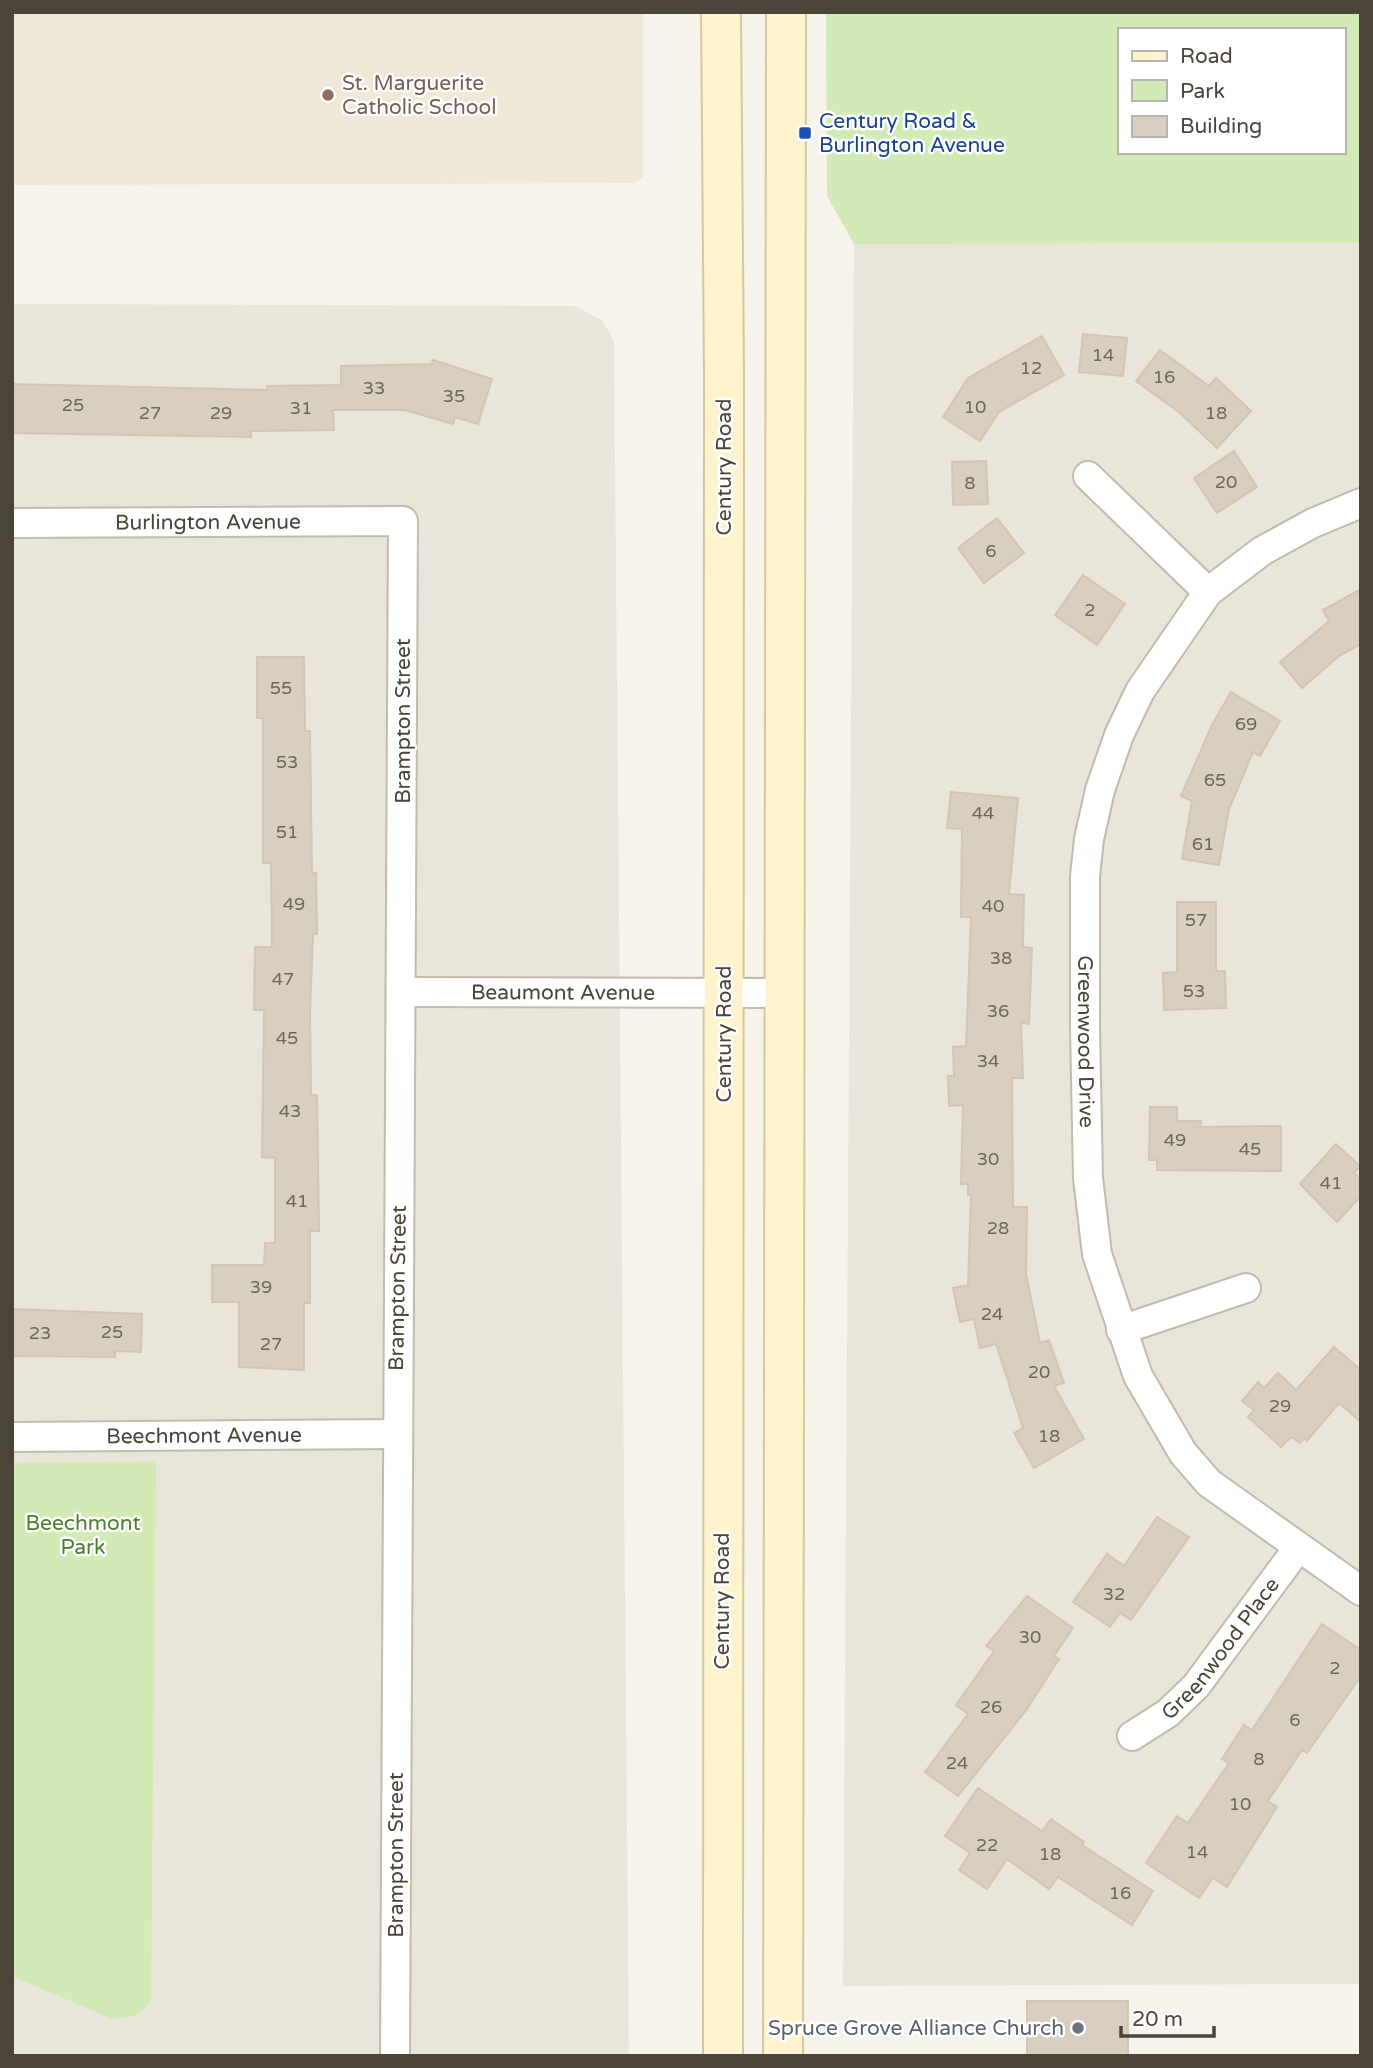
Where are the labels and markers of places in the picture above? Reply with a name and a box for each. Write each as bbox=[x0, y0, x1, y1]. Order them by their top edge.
place label: St. Marguerite Catholic School bbox=[342, 71, 497, 120]
marker: St. Marguerite Catholic School bbox=[320, 87, 336, 103]
place label: Century Road & Burlington Avenue bbox=[819, 109, 1005, 158]
marker: Century Road & Burlington Avenue bbox=[797, 125, 813, 141]
place label: Spruce Grove Alliance Church bbox=[768, 2016, 1064, 2041]
marker: Spruce Grove Alliance Church bbox=[1070, 2020, 1086, 2036]

